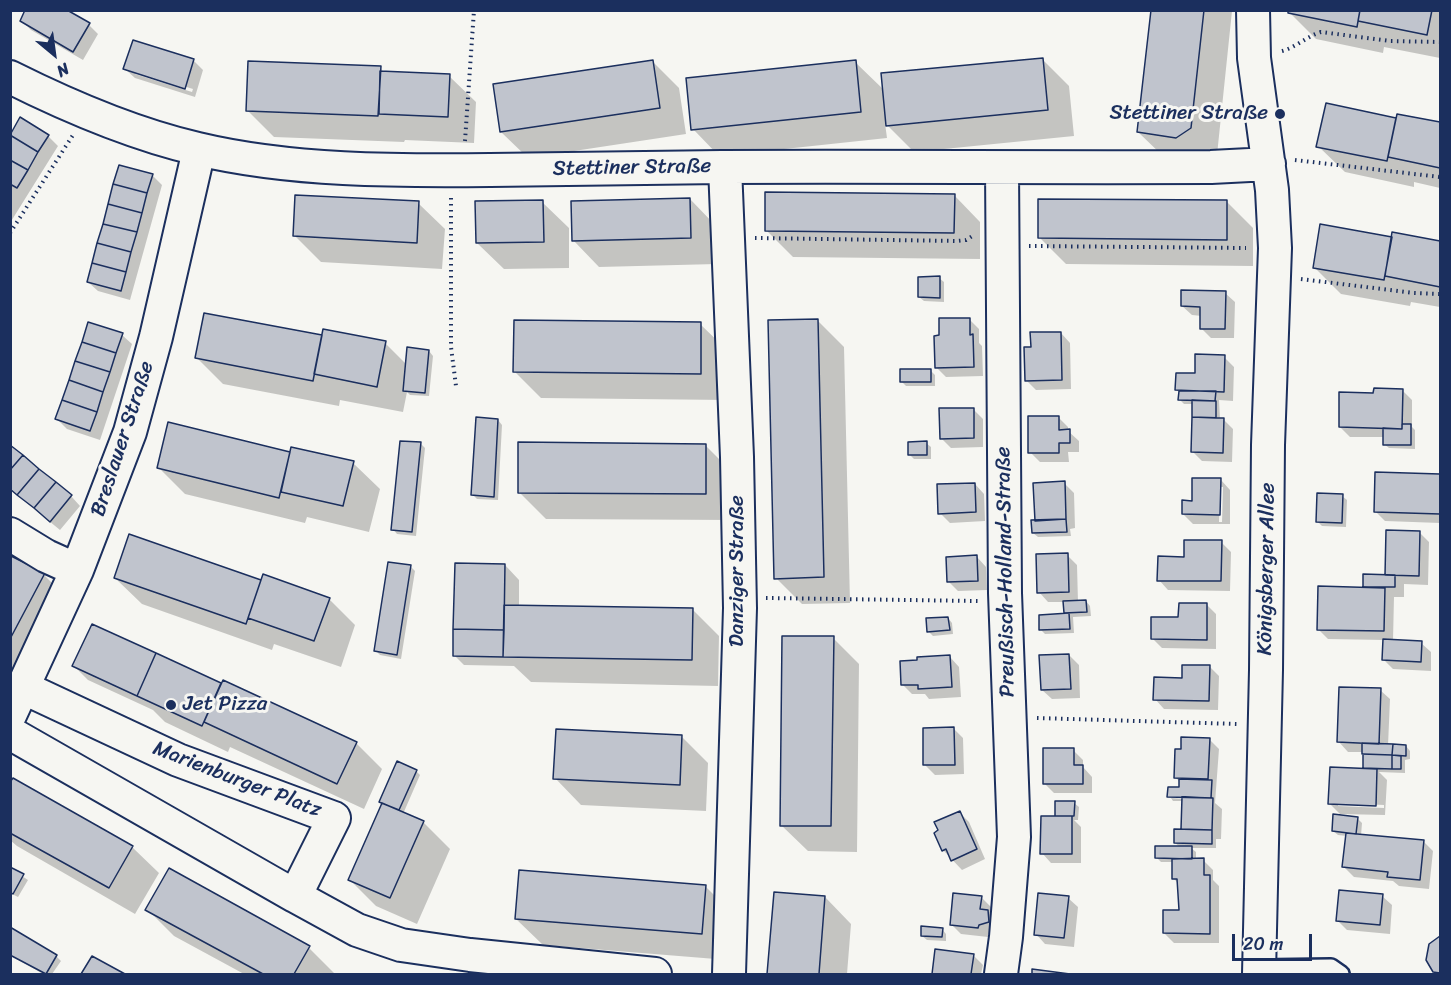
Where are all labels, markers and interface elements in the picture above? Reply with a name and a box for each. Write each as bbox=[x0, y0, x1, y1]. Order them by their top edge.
north arrow bbox=[24, 24, 84, 84]
text: N bbox=[51, 55, 75, 86]
place label: Stettiner Straße bbox=[1109, 101, 1268, 127]
marker: Stettiner Straße bbox=[1273, 107, 1287, 121]
street label: Stettiner Straße bbox=[552, 154, 712, 182]
street label: Breslauer Straße bbox=[86, 358, 160, 520]
street label: Preußisch-Holland-Straße bbox=[991, 446, 1021, 698]
street label: Königsberger Allee bbox=[1253, 482, 1281, 656]
street label: Danziger Straße bbox=[725, 495, 751, 647]
place label: Jet Pizza bbox=[183, 692, 267, 718]
marker: Jet Pizza bbox=[164, 698, 178, 712]
street label: Marienburger Platz bbox=[149, 736, 325, 824]
scale bar bbox=[1235, 922, 1314, 960]
text: 20 m bbox=[1243, 928, 1283, 960]

